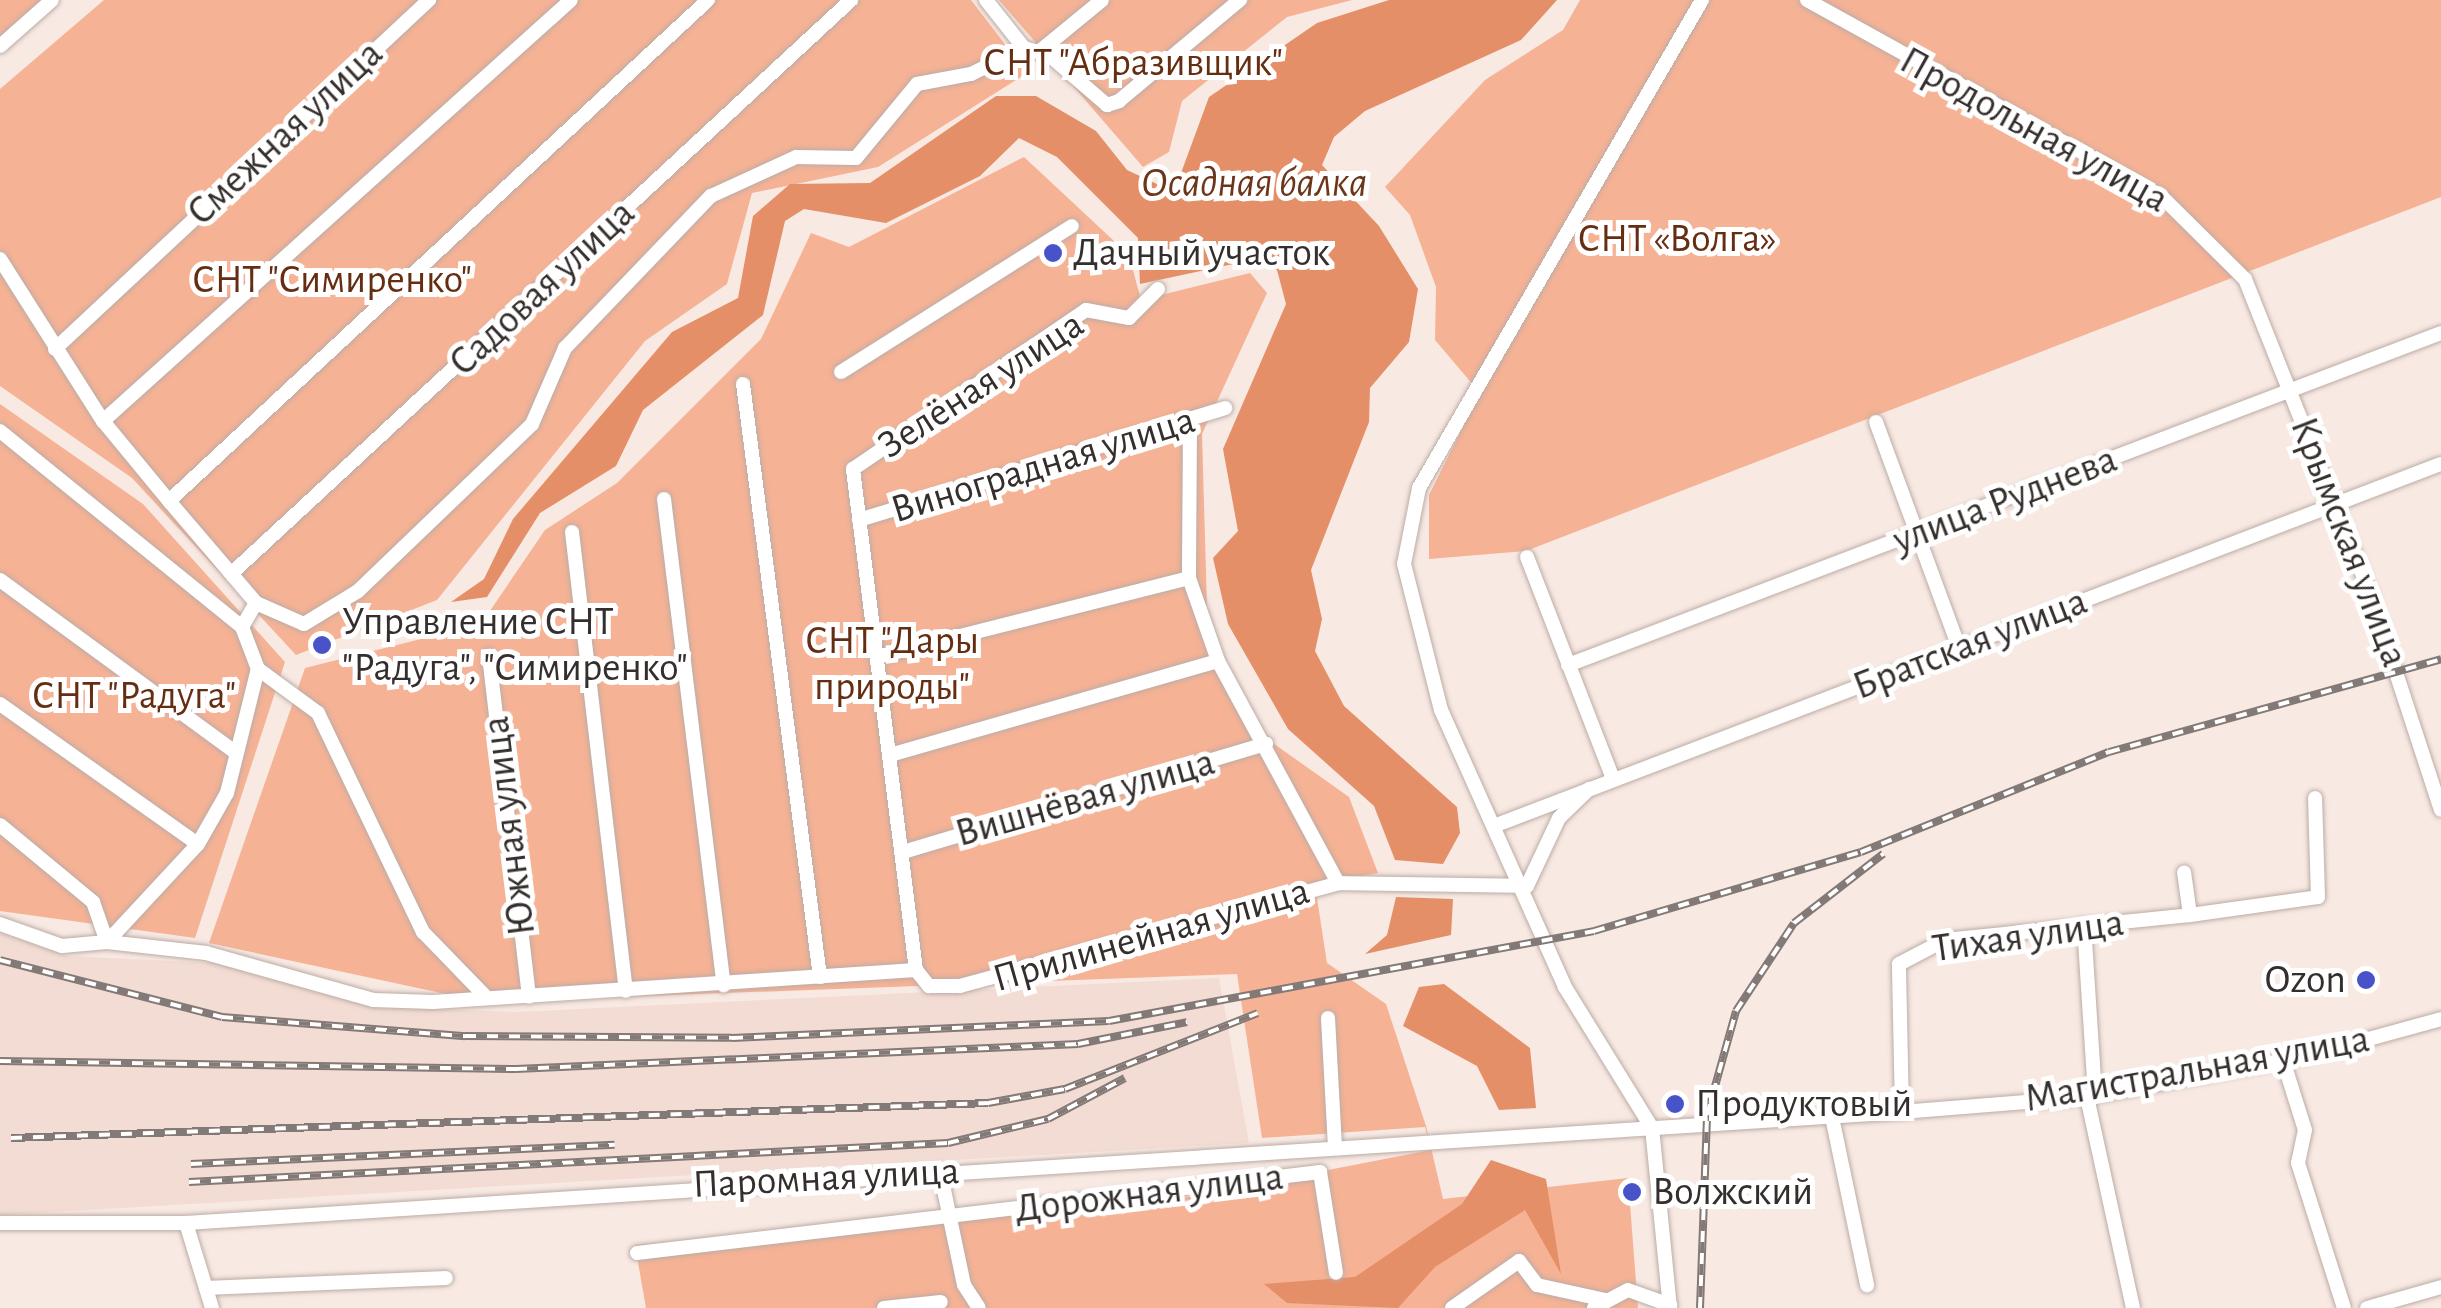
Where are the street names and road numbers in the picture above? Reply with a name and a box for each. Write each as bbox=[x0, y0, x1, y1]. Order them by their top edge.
street label: Смежная улица bbox=[177, 30, 393, 236]
street label: Продольная улица bbox=[1891, 36, 2177, 224]
street label: Садовая улица bbox=[439, 190, 645, 386]
street label: Зелёная улица bbox=[869, 301, 1093, 469]
street label: Виноградная улица bbox=[885, 396, 1201, 534]
street label: Крымская улица bbox=[2279, 411, 2419, 673]
street label: улица Руднева bbox=[1886, 435, 2124, 565]
street label: Братская улица bbox=[1846, 577, 2094, 711]
street label: Южная улица bbox=[472, 714, 546, 938]
street label: Вишнёвая улица bbox=[950, 738, 1220, 858]
street label: Прилинейная улица bbox=[987, 867, 1315, 1003]
street label: Тихая улица bbox=[1929, 899, 2127, 973]
street label: Магистральная улица bbox=[2021, 1015, 2373, 1123]
street label: Паромная улица bbox=[691, 1147, 961, 1209]
street label: Дорожная улица bbox=[1012, 1153, 1286, 1233]

